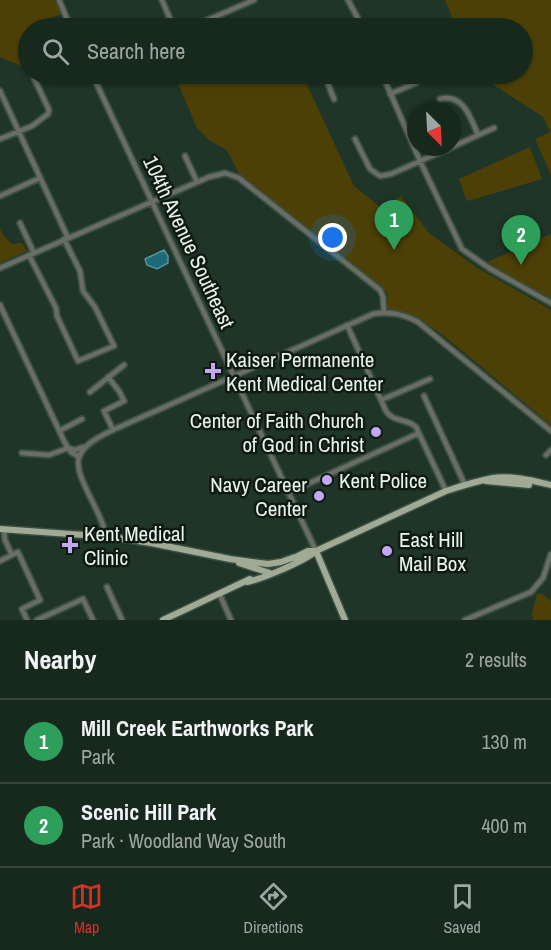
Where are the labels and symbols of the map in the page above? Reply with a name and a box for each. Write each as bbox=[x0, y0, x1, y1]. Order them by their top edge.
north arrow bbox=[407, 102, 461, 156]
street label: 104th Avenue Southeast bbox=[136, 151, 242, 333]
pin: 1 bbox=[374, 200, 414, 250]
pin: 2 bbox=[502, 216, 540, 265]
your location bbox=[318, 223, 347, 252]
place label: Kaiser Permanente Kent Medical Center bbox=[226, 345, 383, 398]
marker: Kaiser Permanente Kent Medical Center bbox=[204, 362, 222, 380]
place label: Center of Faith Church of God in Christ bbox=[190, 406, 364, 459]
marker: Center of Faith Church of God in Christ bbox=[369, 425, 383, 439]
place label: Kent Police bbox=[339, 466, 427, 495]
place label: Navy Career Center bbox=[210, 470, 307, 523]
marker: Kent Police bbox=[320, 473, 334, 487]
marker: Navy Career Center bbox=[312, 489, 326, 503]
place label: Kent Medical Clinic bbox=[84, 519, 185, 572]
place label: East Hill Mail Box bbox=[399, 525, 466, 578]
marker: Kent Medical Clinic bbox=[61, 536, 79, 554]
marker: East Hill Mail Box bbox=[380, 544, 394, 558]

